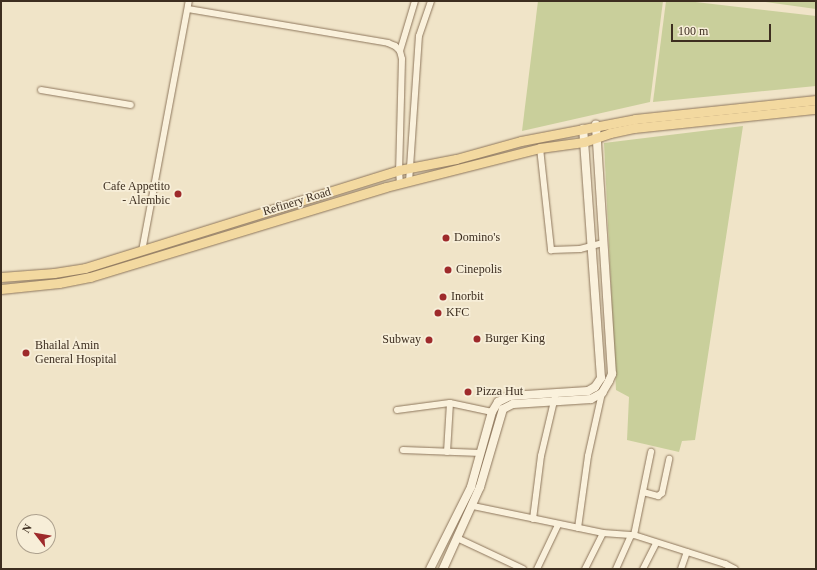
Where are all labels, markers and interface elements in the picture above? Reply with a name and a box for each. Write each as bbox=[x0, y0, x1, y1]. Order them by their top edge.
scale bar bbox=[673, 16, 773, 42]
text: 100 m bbox=[678, 24, 708, 38]
place label: Cafe Appetito - Alembic bbox=[102, 180, 170, 208]
street label: Refinery Road bbox=[261, 185, 333, 219]
marker: Cafe Appetito - Alembic bbox=[173, 189, 183, 199]
place label: Domino's bbox=[454, 231, 500, 245]
marker: Domino's bbox=[441, 233, 451, 243]
place label: Cinepolis bbox=[456, 263, 502, 277]
marker: Cinepolis bbox=[443, 265, 453, 275]
place label: Inorbit bbox=[451, 290, 484, 304]
marker: Inorbit bbox=[438, 292, 448, 302]
place label: KFC bbox=[446, 306, 469, 320]
marker: KFC bbox=[433, 308, 443, 318]
place label: Burger King bbox=[485, 332, 545, 346]
place label: Subway bbox=[382, 333, 421, 347]
marker: Burger King bbox=[472, 334, 482, 344]
marker: Subway bbox=[424, 335, 434, 345]
place label: Bhailal Amin General Hospital bbox=[35, 339, 117, 367]
marker: Bhailal Amin General Hospital bbox=[20, 347, 32, 359]
place label: Pizza Hut bbox=[476, 385, 523, 399]
marker: Pizza Hut bbox=[463, 387, 473, 397]
north arrow bbox=[16, 514, 56, 554]
text: N bbox=[19, 522, 34, 535]

